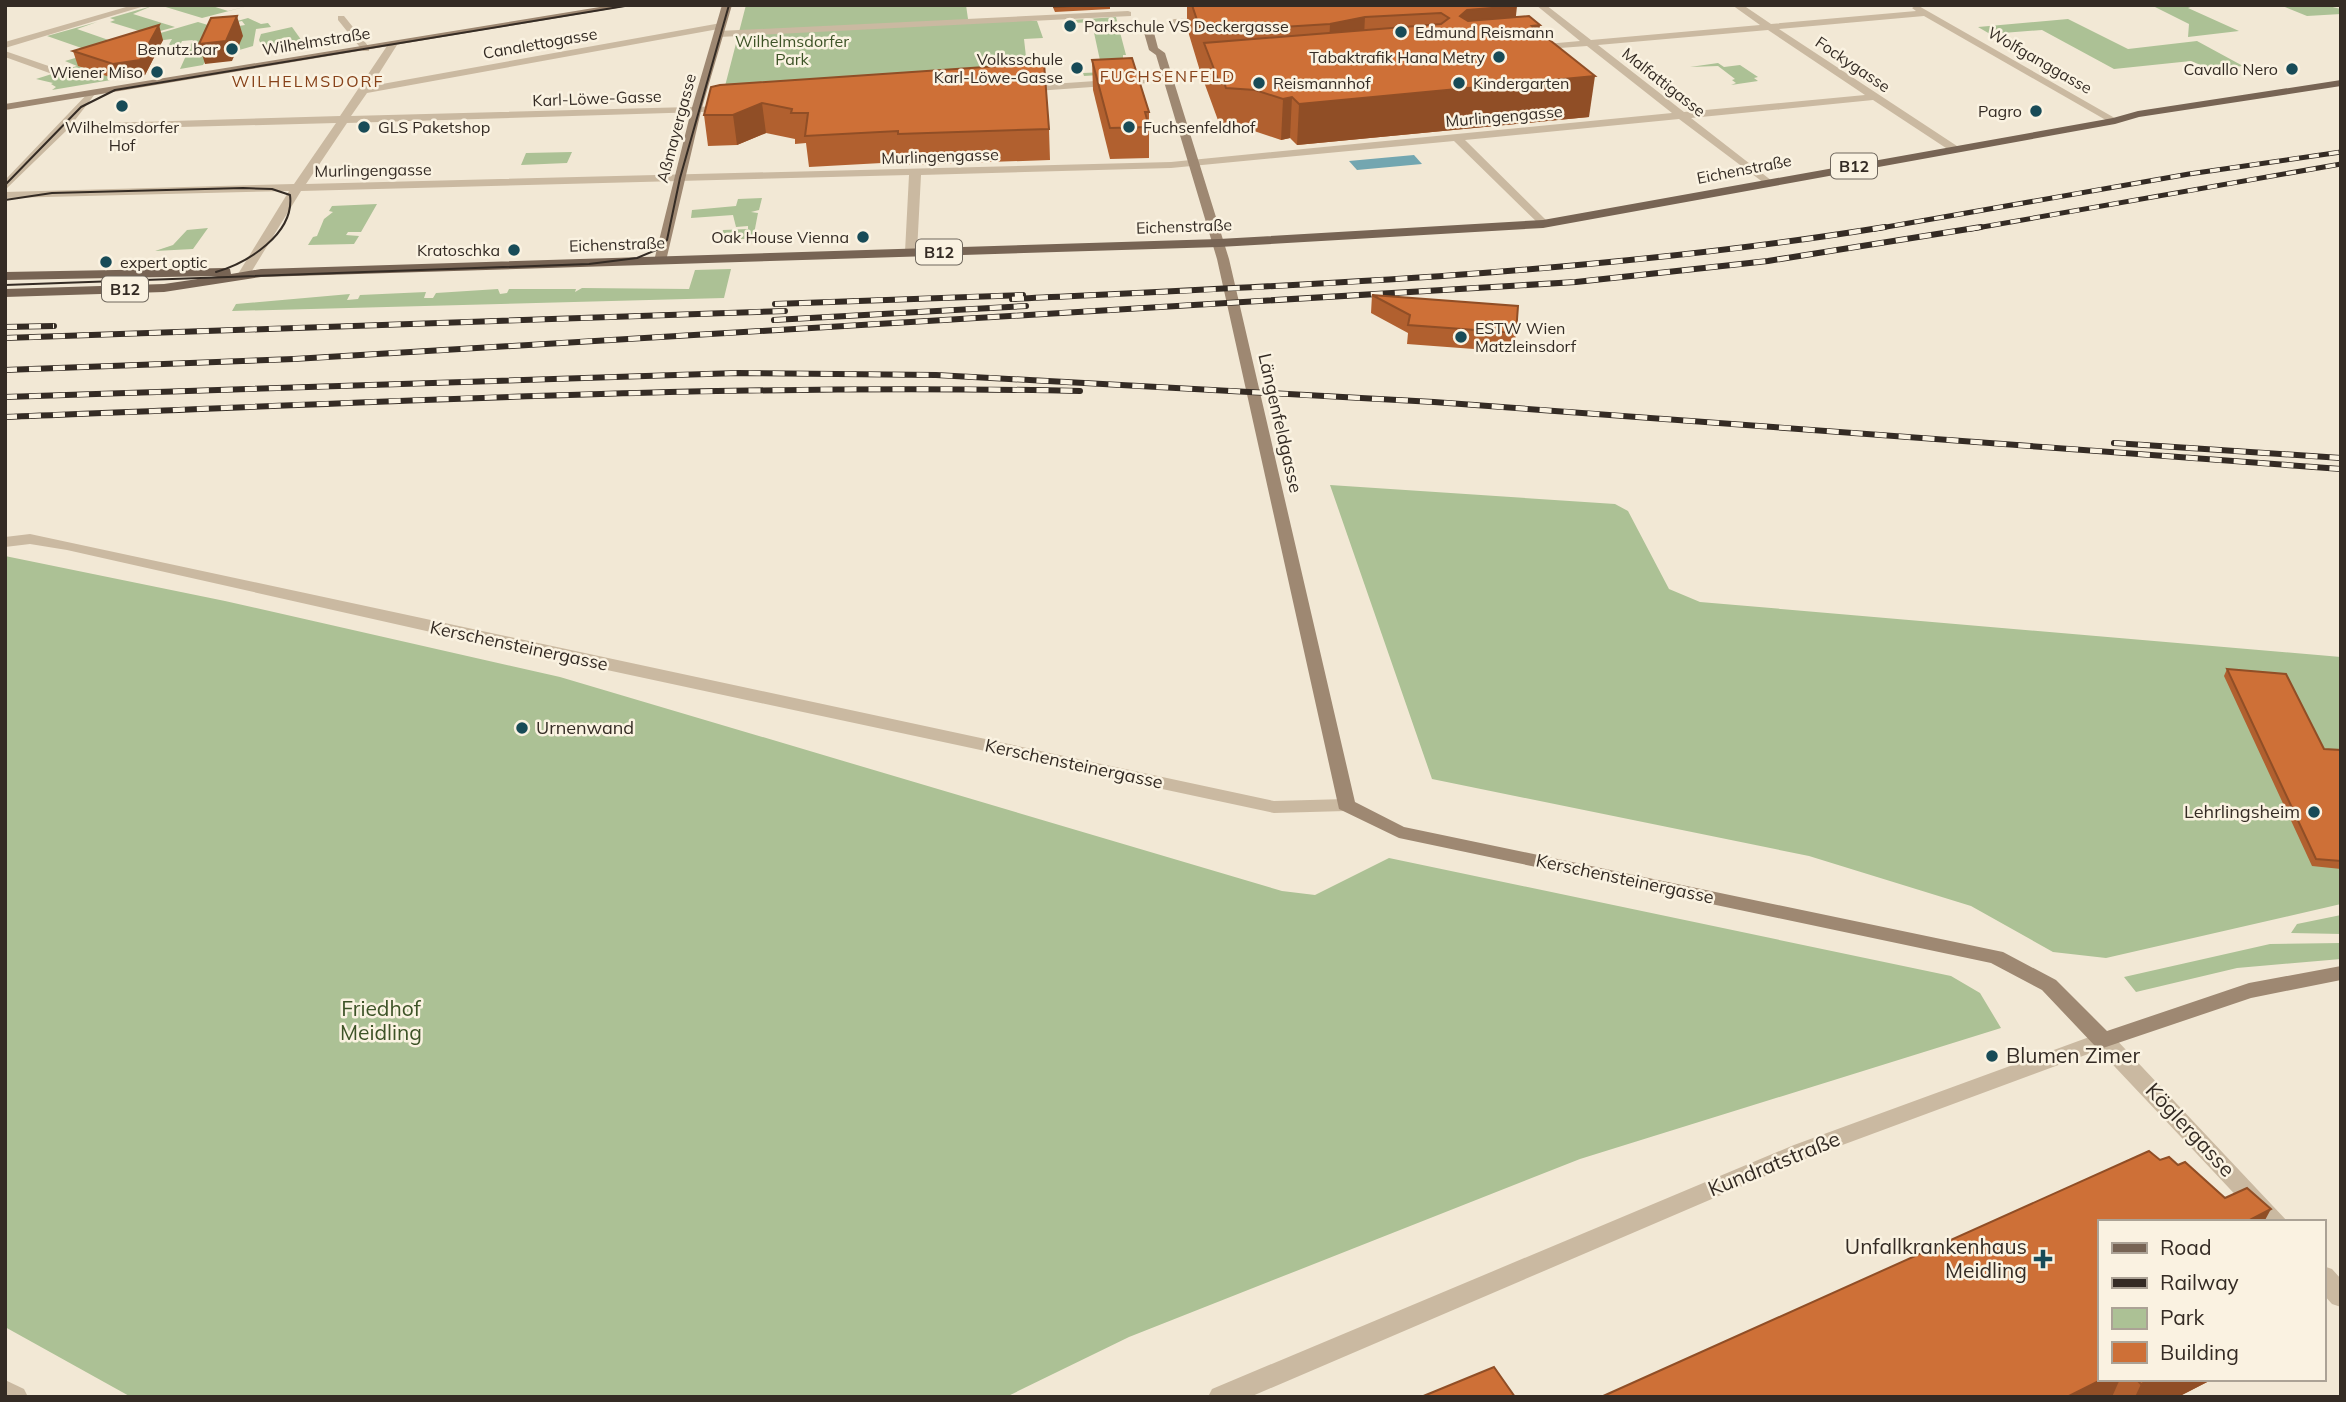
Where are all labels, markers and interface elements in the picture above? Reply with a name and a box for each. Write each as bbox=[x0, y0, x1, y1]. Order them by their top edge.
place label: Parkschule VS Deckergasse bbox=[1084, 16, 1289, 36]
marker: Parkschule VS Deckergasse bbox=[1062, 18, 1078, 34]
place label: Edmund Reismann bbox=[1415, 22, 1554, 42]
street label: Wolfganggasse bbox=[1984, 22, 2096, 98]
street label: Wilhelmstraße bbox=[261, 23, 371, 59]
street label: Canalettogasse bbox=[481, 23, 599, 63]
marker: Edmund Reismann bbox=[1393, 24, 1409, 40]
park label: Wilhelmsdorfer Park bbox=[735, 31, 849, 69]
street label: Fockygasse bbox=[1812, 32, 1894, 96]
place label: Benutz.bar bbox=[137, 39, 218, 59]
marker: Benutz.bar bbox=[224, 41, 240, 57]
street label: Malfattigasse bbox=[1618, 43, 1710, 121]
place label: Tabaktrafik Hana Metry bbox=[1309, 47, 1485, 67]
place label: Volksschule Karl-Löwe-Gasse bbox=[934, 49, 1063, 87]
marker: Tabaktrafik Hana Metry bbox=[1491, 49, 1507, 65]
place label: Cavallo Nero bbox=[2183, 59, 2278, 79]
marker: Volksschule Karl-Löwe-Gasse bbox=[1069, 60, 1085, 76]
marker: Cavallo Nero bbox=[2284, 61, 2300, 77]
place label: Wiener Miso bbox=[50, 62, 143, 82]
marker: Wiener Miso bbox=[149, 64, 165, 80]
district label: FUCHSENFELD bbox=[1100, 66, 1236, 86]
district label: WILHELMSDORF bbox=[231, 71, 385, 91]
street label: Aßmayergasse bbox=[652, 71, 700, 185]
place label: Reismannhof bbox=[1273, 73, 1371, 93]
place label: Kindergarten bbox=[1473, 73, 1569, 93]
marker: Reismannhof bbox=[1251, 75, 1267, 91]
marker: Kindergarten bbox=[1451, 75, 1467, 91]
street label: Karl-Löwe-Gasse bbox=[532, 86, 662, 110]
marker: Wilhelmsdorfer Hof bbox=[114, 98, 130, 114]
street label: Murlingengasse bbox=[1445, 101, 1563, 131]
place label: Pagro bbox=[1978, 101, 2022, 121]
marker: Pagro bbox=[2028, 103, 2044, 119]
place label: Wilhelmsdorfer Hof bbox=[65, 117, 179, 155]
place label: GLS Paketshop bbox=[378, 117, 490, 137]
place label: Fuchsenfeldhof bbox=[1143, 117, 1256, 137]
marker: GLS Paketshop bbox=[356, 119, 372, 135]
marker: Fuchsenfeldhof bbox=[1121, 119, 1137, 135]
street label: Murlingengasse bbox=[881, 144, 999, 168]
street label: Eichenstraße bbox=[1695, 150, 1793, 188]
road number: B12 bbox=[1831, 154, 1877, 178]
street label: Murlingengasse bbox=[314, 159, 432, 181]
street label: Eichenstraße bbox=[1136, 214, 1232, 238]
place label: Oak House Vienna bbox=[711, 227, 849, 247]
marker: Oak House Vienna bbox=[855, 229, 871, 245]
street label: Eichenstraße bbox=[569, 232, 665, 256]
place label: Kratoschka bbox=[417, 240, 500, 260]
road number: B12 bbox=[916, 240, 962, 264]
marker: Kratoschka bbox=[506, 242, 522, 258]
place label: expert optic bbox=[120, 252, 208, 272]
marker: expert optic bbox=[98, 254, 114, 270]
road number: B12 bbox=[102, 276, 148, 302]
place label: ESTW Wien Matzleinsdorf bbox=[1475, 318, 1577, 356]
marker: ESTW Wien Matzleinsdorf bbox=[1453, 329, 1469, 345]
street label: Längenfeldgasse bbox=[1253, 351, 1308, 495]
street label: Kerschensteinergasse bbox=[428, 615, 610, 676]
place label: Urnenwand bbox=[536, 716, 634, 739]
marker: Urnenwand bbox=[514, 720, 530, 736]
street label: Kerschensteinergasse bbox=[983, 733, 1165, 794]
place label: Lehrlingsheim bbox=[2184, 800, 2300, 823]
marker: Lehrlingsheim bbox=[2306, 804, 2322, 820]
street label: Kerschensteinergasse bbox=[1534, 848, 1716, 909]
park label: Friedhof Meidling bbox=[340, 995, 422, 1045]
place label: Blumen Zimer bbox=[2006, 1042, 2140, 1068]
marker: Blumen Zimer bbox=[1984, 1048, 2000, 1064]
street label: Köglergasse bbox=[2141, 1077, 2241, 1182]
street label: Kundratstraße bbox=[1704, 1125, 1843, 1201]
legend bbox=[2098, 1220, 2325, 1381]
place label: Unfallkrankenhaus Meidling bbox=[1845, 1233, 2027, 1283]
text: Road bbox=[2160, 1234, 2211, 1260]
marker: Unfallkrankenhaus Meidling bbox=[2033, 1249, 2053, 1269]
text: Railway bbox=[2160, 1269, 2239, 1295]
text: Park bbox=[2160, 1304, 2204, 1330]
text: Building bbox=[2160, 1339, 2239, 1365]

